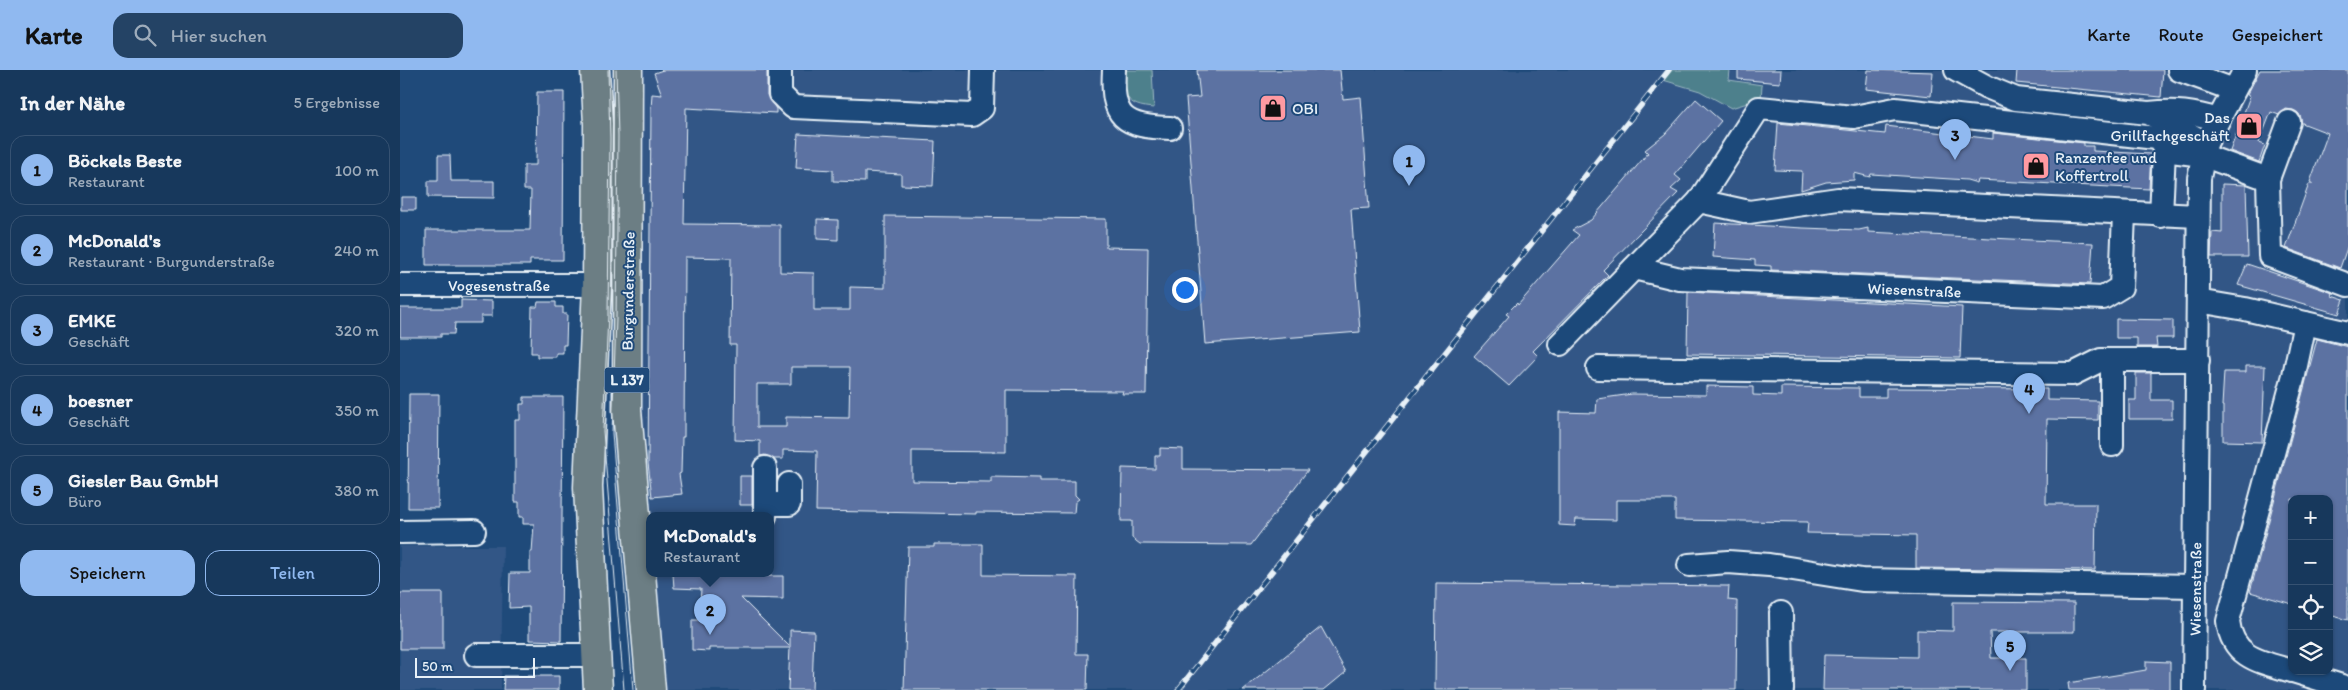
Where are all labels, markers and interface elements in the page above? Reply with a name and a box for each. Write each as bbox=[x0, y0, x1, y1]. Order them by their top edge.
search box bbox=[113, 13, 463, 58]
text: Karte bbox=[25, 21, 83, 50]
icon: search bbox=[131, 21, 159, 49]
text: Hier suchen bbox=[171, 24, 267, 47]
text: Karte bbox=[2087, 24, 2130, 46]
text: Route bbox=[2158, 24, 2204, 46]
text: Gespeichert bbox=[2232, 24, 2323, 46]
text: In der Nähe bbox=[20, 90, 125, 115]
text: 5 Ergebnisse bbox=[294, 93, 380, 112]
shop icon: OBI bbox=[1258, 93, 1288, 123]
place label: OBI bbox=[1292, 99, 1318, 118]
place label: Das Grillfachgeschäft bbox=[2110, 108, 2230, 145]
shop icon: Das Grillfachgeschäft bbox=[2234, 111, 2264, 141]
pin: 3 bbox=[1939, 119, 1971, 160]
pin: 1 bbox=[1393, 145, 1425, 186]
place label: Ranzenfee und Koffertroll bbox=[2055, 148, 2157, 185]
text: Böckels Beste bbox=[68, 149, 182, 172]
shop icon: Ranzenfee und Koffertroll bbox=[2021, 151, 2051, 181]
text: 1 bbox=[33, 161, 41, 180]
text: 100 m bbox=[335, 161, 379, 180]
text: Restaurant bbox=[68, 172, 145, 191]
text: McDonald's bbox=[68, 229, 161, 252]
street label: Burgunderstraße bbox=[617, 231, 639, 351]
text: 2 bbox=[33, 241, 41, 260]
text: 240 m bbox=[334, 241, 379, 260]
text: Restaurant · Burgunderstraße bbox=[68, 252, 275, 271]
street label: Vogesenstraße bbox=[448, 276, 550, 295]
your location bbox=[1172, 277, 1198, 303]
street label: Wiesenstraße bbox=[1867, 278, 1962, 301]
text: EMKE bbox=[68, 309, 116, 332]
text: 3 bbox=[33, 321, 41, 340]
text: 320 m bbox=[335, 321, 379, 340]
text: Geschäft bbox=[68, 332, 130, 351]
road number: L 137 bbox=[604, 368, 650, 392]
pin: 4 bbox=[2013, 373, 2045, 414]
text: boesner bbox=[68, 389, 133, 412]
text: 4 bbox=[32, 401, 42, 420]
text: 350 m bbox=[335, 401, 379, 420]
text: Geschäft bbox=[68, 412, 130, 431]
text: Giesler Bau GmbH bbox=[68, 469, 219, 492]
text: 5 bbox=[33, 481, 41, 500]
text: 380 m bbox=[335, 481, 379, 500]
text: Büro bbox=[68, 492, 102, 511]
map controls bbox=[2288, 495, 2333, 675]
button: + bbox=[2288, 495, 2333, 540]
popup bbox=[646, 512, 774, 577]
text: McDonald's bbox=[664, 524, 756, 547]
button: − bbox=[2288, 540, 2333, 585]
street label: Wiesenstraße bbox=[2185, 542, 2205, 636]
text: Restaurant bbox=[664, 547, 740, 566]
button: Speichern bbox=[20, 550, 195, 596]
button: Teilen bbox=[205, 550, 380, 596]
button: locate bbox=[2288, 585, 2333, 630]
pin: 2 bbox=[694, 594, 726, 635]
pin: 5 bbox=[1994, 630, 2026, 671]
button: layers bbox=[2288, 630, 2333, 675]
scale bar bbox=[415, 655, 535, 678]
text: 50 m bbox=[422, 658, 453, 675]

